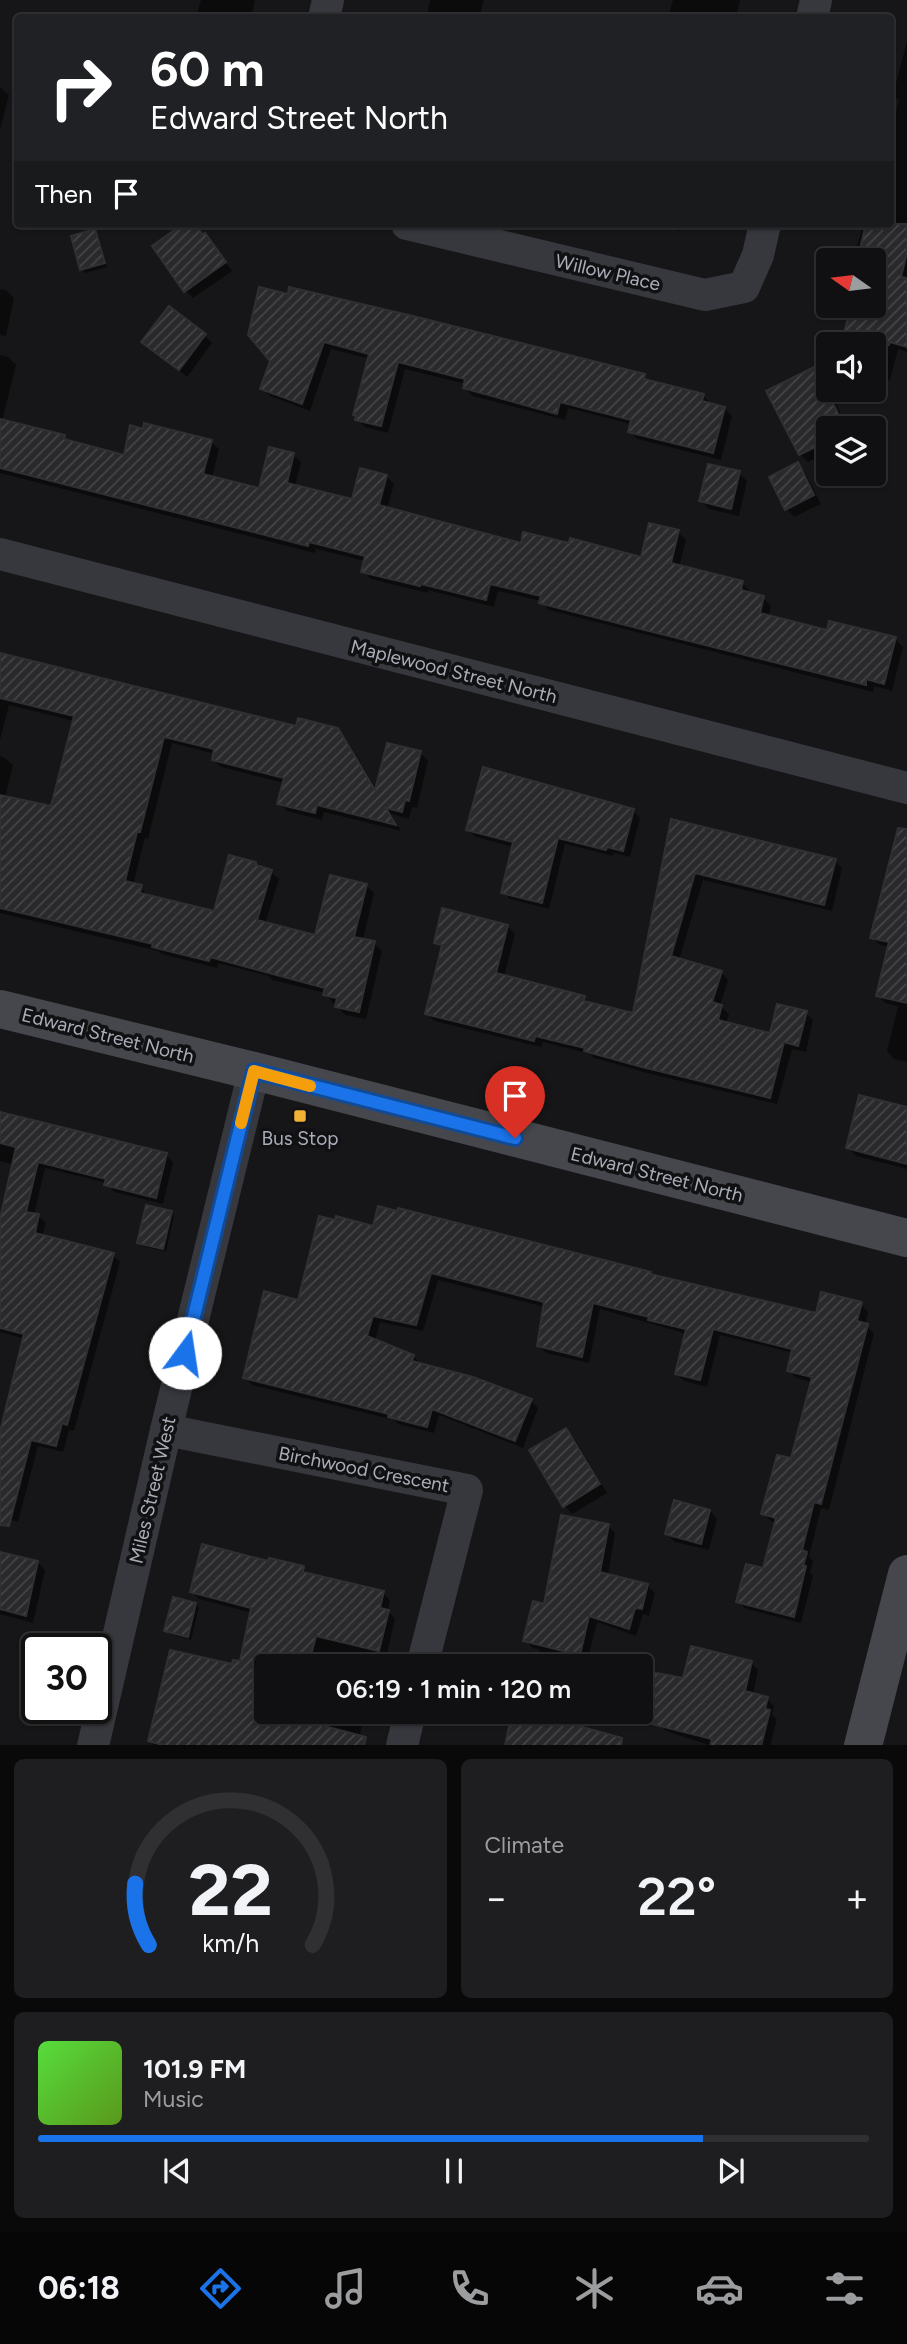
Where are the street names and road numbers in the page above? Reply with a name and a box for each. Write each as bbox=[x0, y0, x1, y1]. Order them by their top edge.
street label: Willow Place bbox=[553, 249, 663, 296]
street label: Maplewood Street North bbox=[348, 635, 559, 708]
street label: Edward Street North bbox=[19, 1003, 196, 1068]
street label: Edward Street North bbox=[568, 1142, 745, 1207]
street label: Miles Street West bbox=[124, 1414, 181, 1566]
street label: Birchwood Crescent bbox=[277, 1442, 451, 1497]

